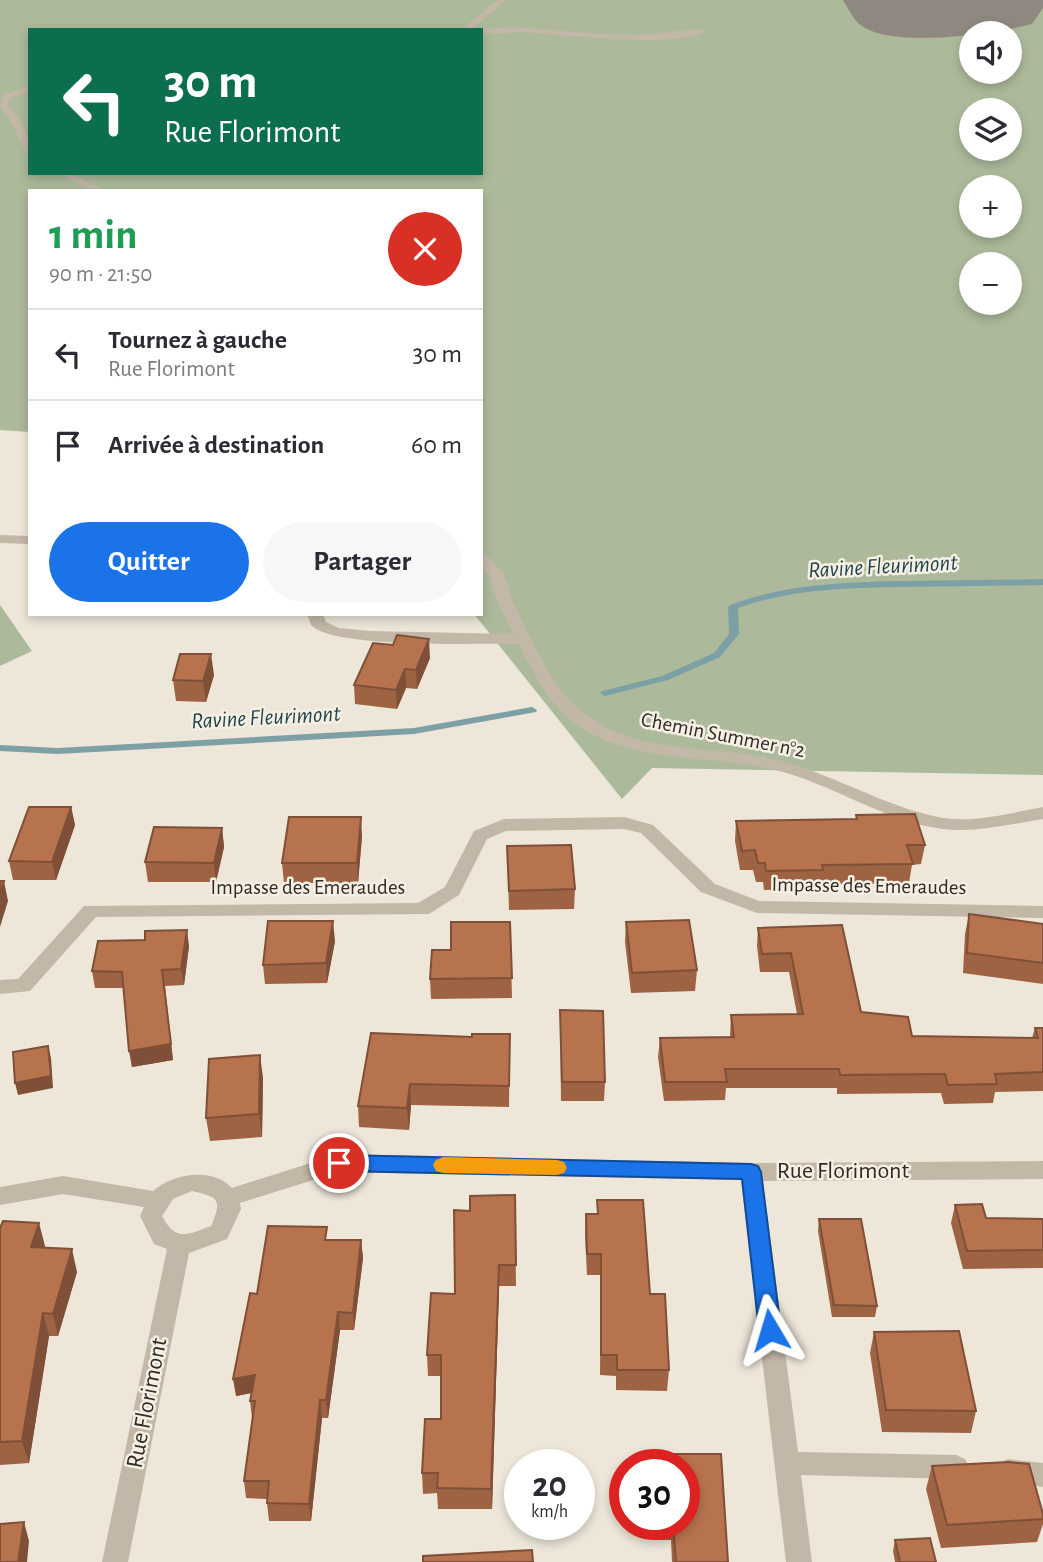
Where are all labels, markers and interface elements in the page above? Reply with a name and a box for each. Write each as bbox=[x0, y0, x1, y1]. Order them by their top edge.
map controls bbox=[959, 21, 1022, 315]
button: sound bbox=[959, 21, 1022, 84]
icon: left bbox=[49, 56, 140, 147]
text: 30 m bbox=[164, 58, 258, 107]
button: layers bbox=[959, 98, 1022, 161]
text: Rue Florimont bbox=[164, 116, 340, 148]
button: + bbox=[959, 175, 1022, 238]
button: close bbox=[388, 212, 462, 286]
text: 1 min bbox=[49, 214, 138, 256]
button: − bbox=[959, 252, 1022, 315]
text: 90 m · 21:50 bbox=[49, 263, 152, 286]
text: Tournez à gauche bbox=[108, 327, 287, 353]
icon: left bbox=[49, 336, 87, 374]
text: 30 m bbox=[412, 341, 462, 367]
text: Rue Florimont bbox=[108, 358, 235, 381]
icon: arrive bbox=[49, 427, 87, 465]
text: Arrivée à destination bbox=[108, 432, 324, 458]
text: 60 m bbox=[411, 432, 462, 458]
button: Quitter bbox=[49, 522, 249, 602]
button: Partager bbox=[263, 522, 462, 602]
water label: Ravine Fleurimont bbox=[808, 552, 959, 582]
water label: Ravine Fleurimont bbox=[191, 703, 342, 733]
street label: Chemin Summer n°2 bbox=[639, 709, 807, 761]
street label: Impasse des Emeraudes bbox=[771, 874, 967, 898]
street label: Impasse des Emeraudes bbox=[211, 877, 405, 898]
pin bbox=[309, 1133, 369, 1193]
icon: arrive bbox=[320, 1144, 358, 1182]
street label: Rue Florimont bbox=[777, 1159, 909, 1183]
position arrow bbox=[733, 1293, 807, 1367]
street label: Rue Florimont bbox=[123, 1335, 171, 1470]
speed limit sign: 30 bbox=[609, 1449, 700, 1540]
text: 20 bbox=[532, 1468, 567, 1503]
text: km/h bbox=[531, 1503, 568, 1521]

